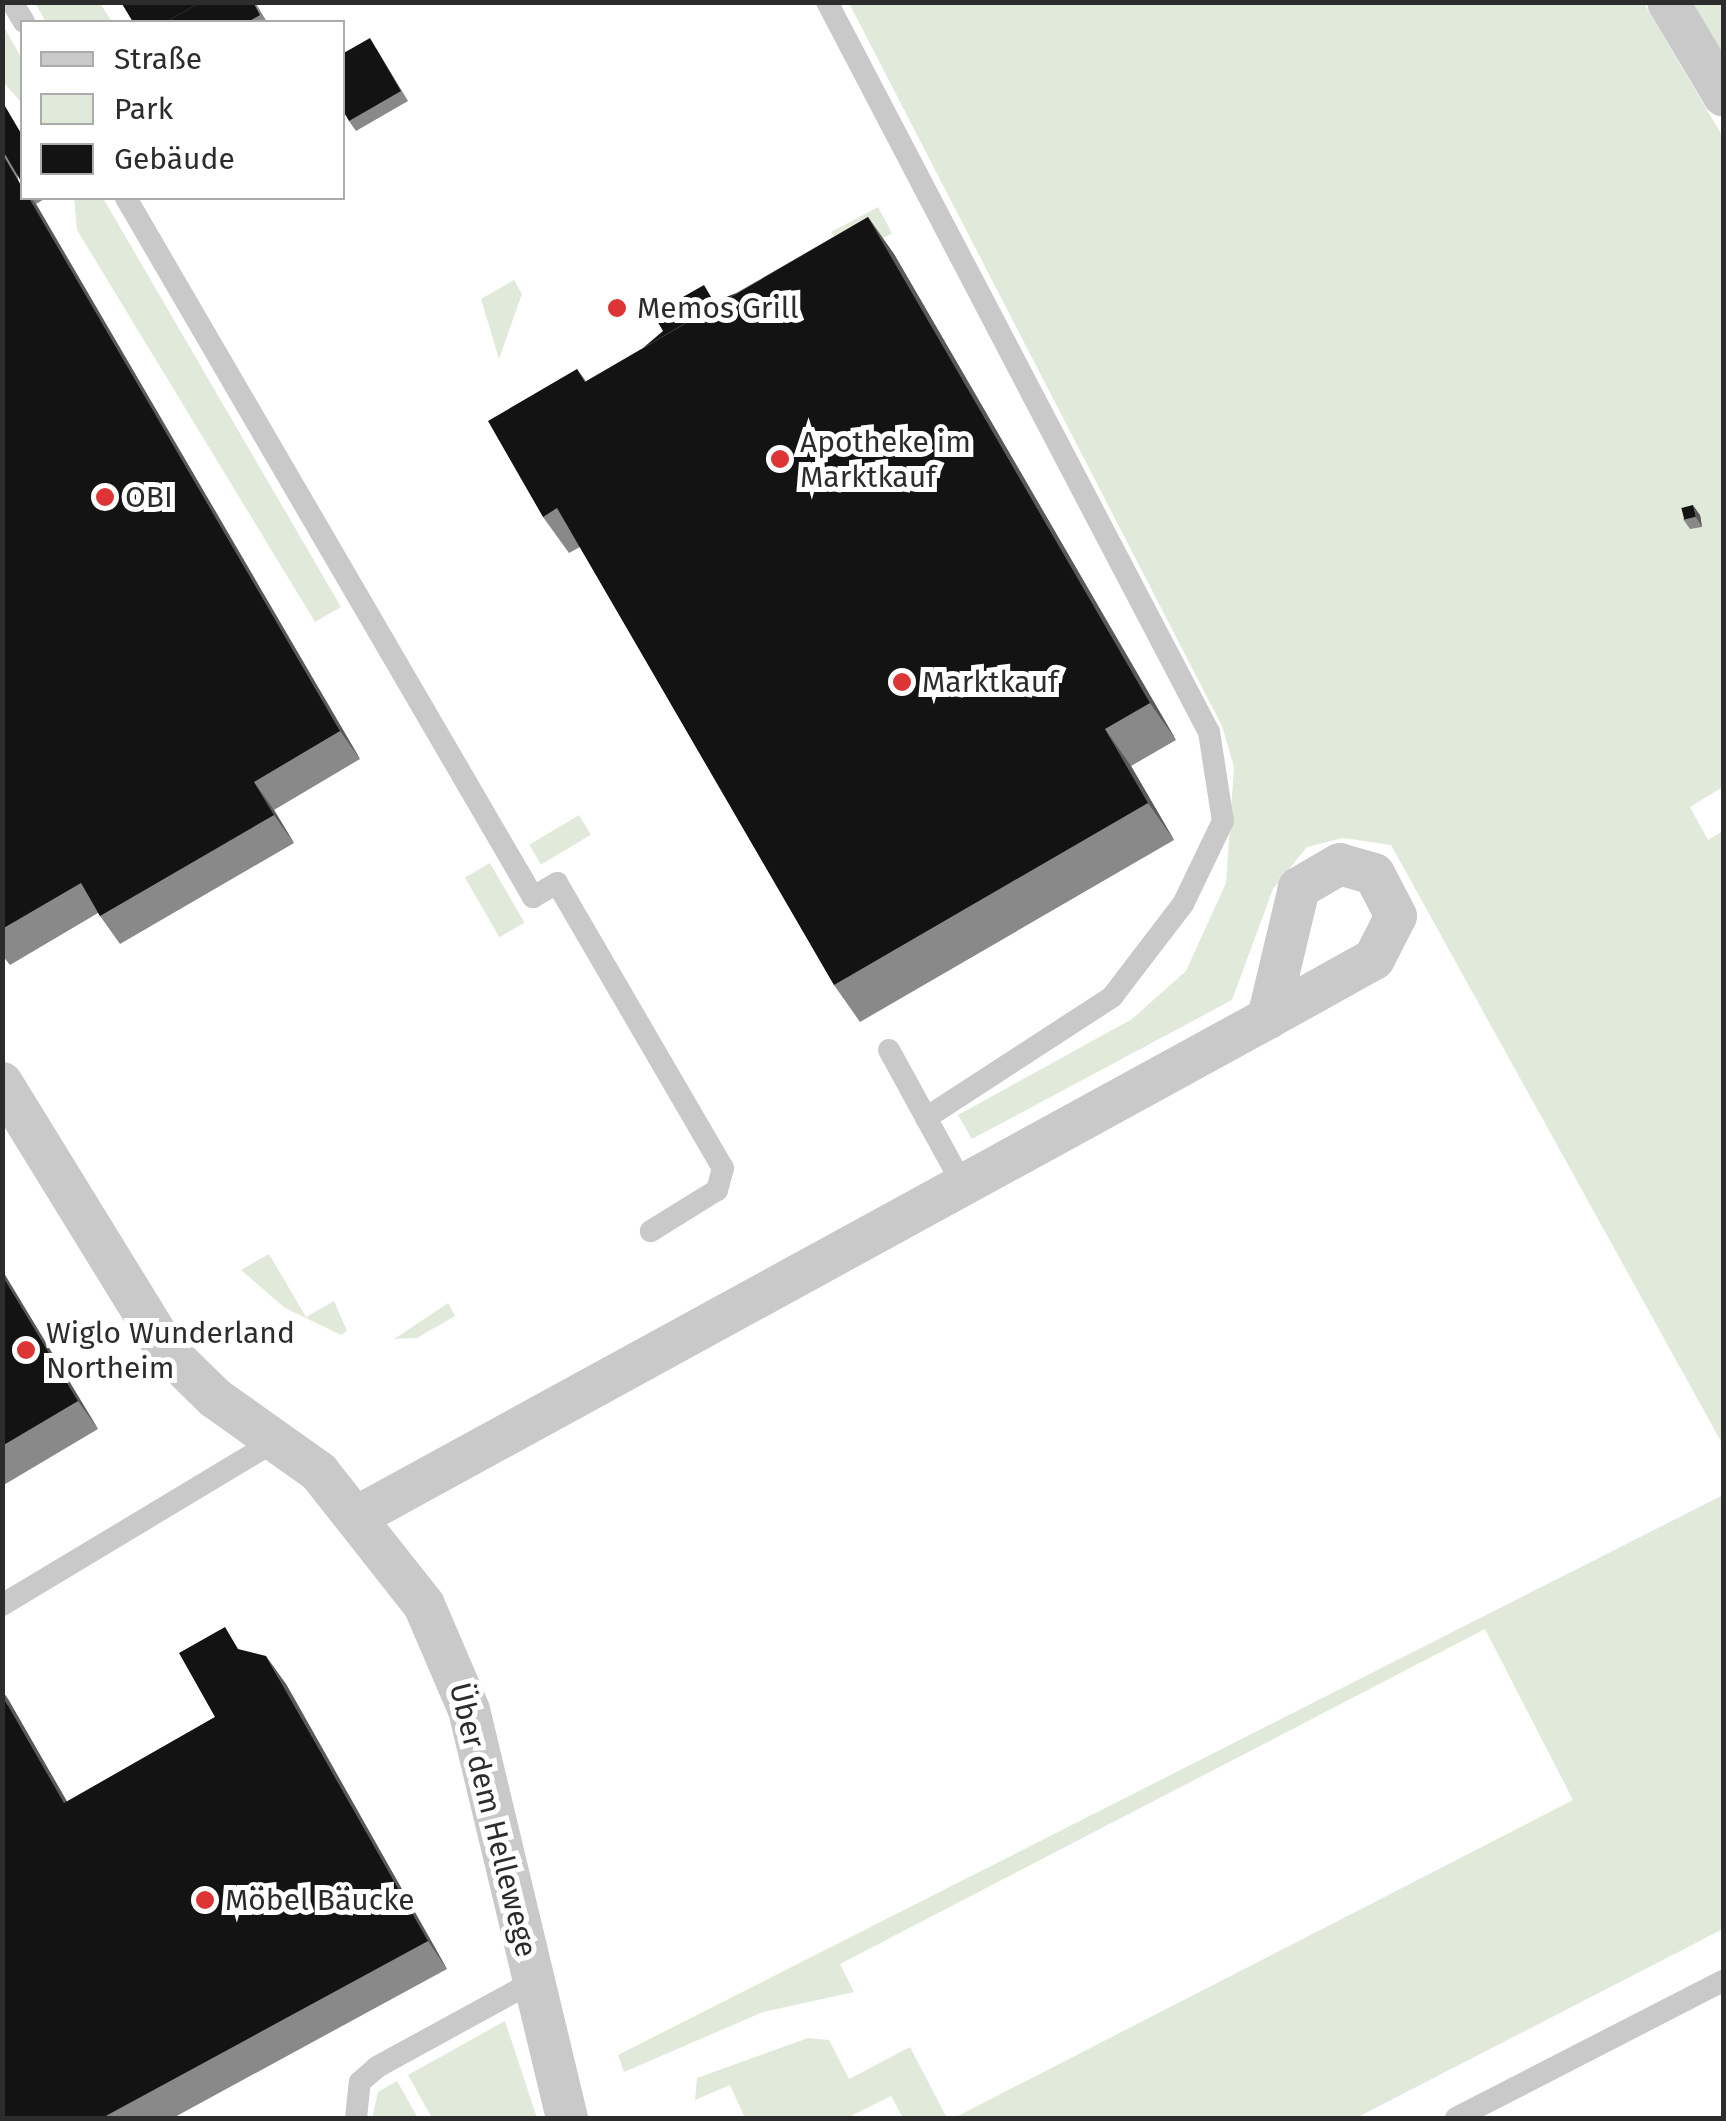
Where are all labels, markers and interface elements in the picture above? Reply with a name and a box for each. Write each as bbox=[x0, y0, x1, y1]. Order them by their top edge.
legend bbox=[20, 20, 345, 200]
text: Straße bbox=[114, 41, 202, 77]
text: Park bbox=[114, 91, 173, 127]
text: Gebäude bbox=[114, 141, 235, 177]
place label: Memos Grill bbox=[637, 290, 798, 326]
marker: Memos Grill bbox=[606, 297, 628, 319]
place label: Apotheke im Marktkauf bbox=[800, 424, 971, 494]
marker: Apotheke im Marktkauf bbox=[769, 448, 791, 470]
place label: OBI bbox=[125, 479, 173, 515]
marker: OBI bbox=[94, 486, 116, 508]
place label: Marktkauf bbox=[922, 664, 1058, 700]
marker: Marktkauf bbox=[891, 671, 913, 693]
place label: Wiglo Wunderland Northeim bbox=[46, 1315, 295, 1386]
marker: Wiglo Wunderland Northeim bbox=[15, 1339, 37, 1361]
street label: Über dem Hellewege bbox=[441, 1679, 545, 1961]
place label: Möbel Bäucke bbox=[225, 1882, 415, 1918]
marker: Möbel Bäucke bbox=[194, 1889, 216, 1911]

